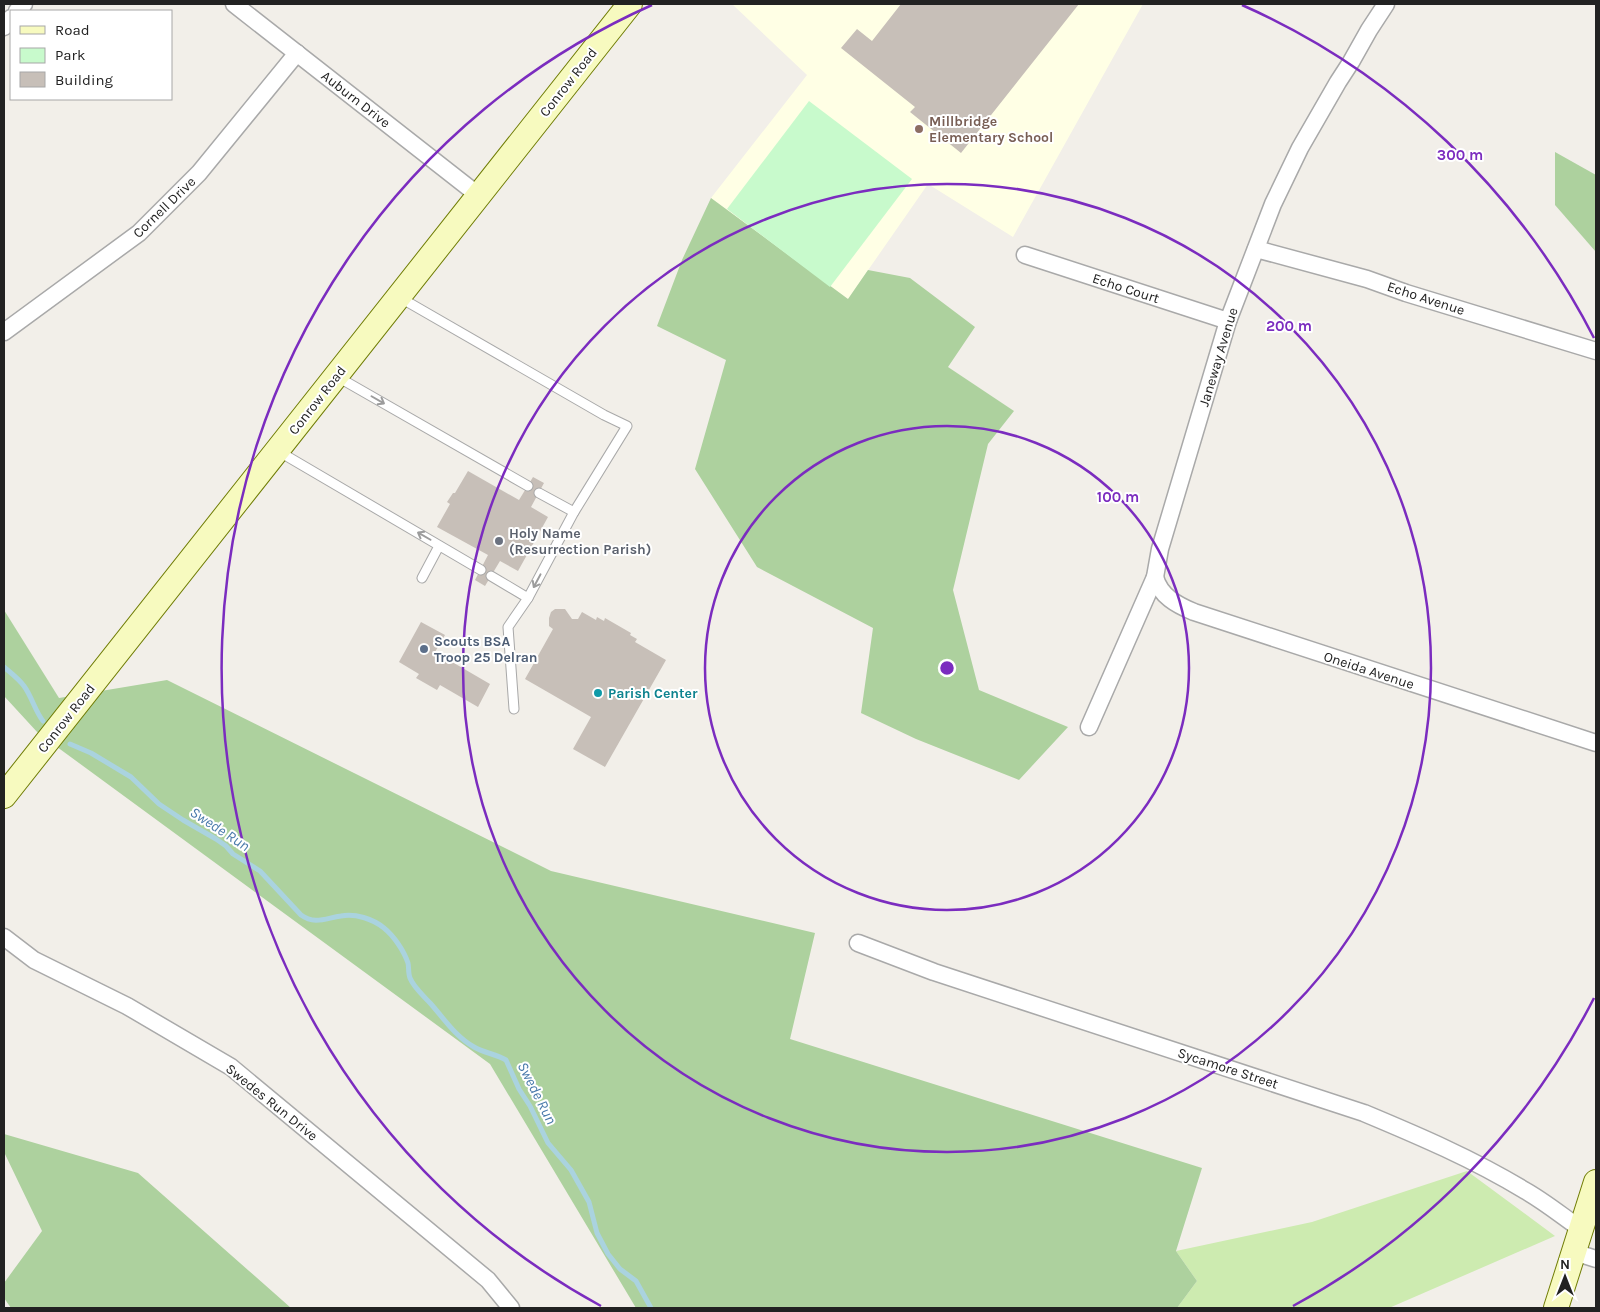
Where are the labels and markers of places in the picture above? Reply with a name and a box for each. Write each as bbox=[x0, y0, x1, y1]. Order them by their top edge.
place label: Millbridge Elementary School bbox=[929, 113, 1053, 146]
marker: Millbridge Elementary School bbox=[913, 123, 925, 135]
place label: Holy Name (Resurrection Parish) bbox=[509, 525, 651, 558]
marker: Holy Name (Resurrection Parish) bbox=[493, 535, 505, 547]
place label: Scouts BSA Troop 25 Delran bbox=[434, 633, 538, 666]
marker: Scouts BSA Troop 25 Delran bbox=[418, 643, 430, 655]
centre of rings bbox=[938, 659, 956, 677]
place label: Parish Center bbox=[608, 685, 698, 702]
marker: Parish Center bbox=[592, 687, 604, 699]

